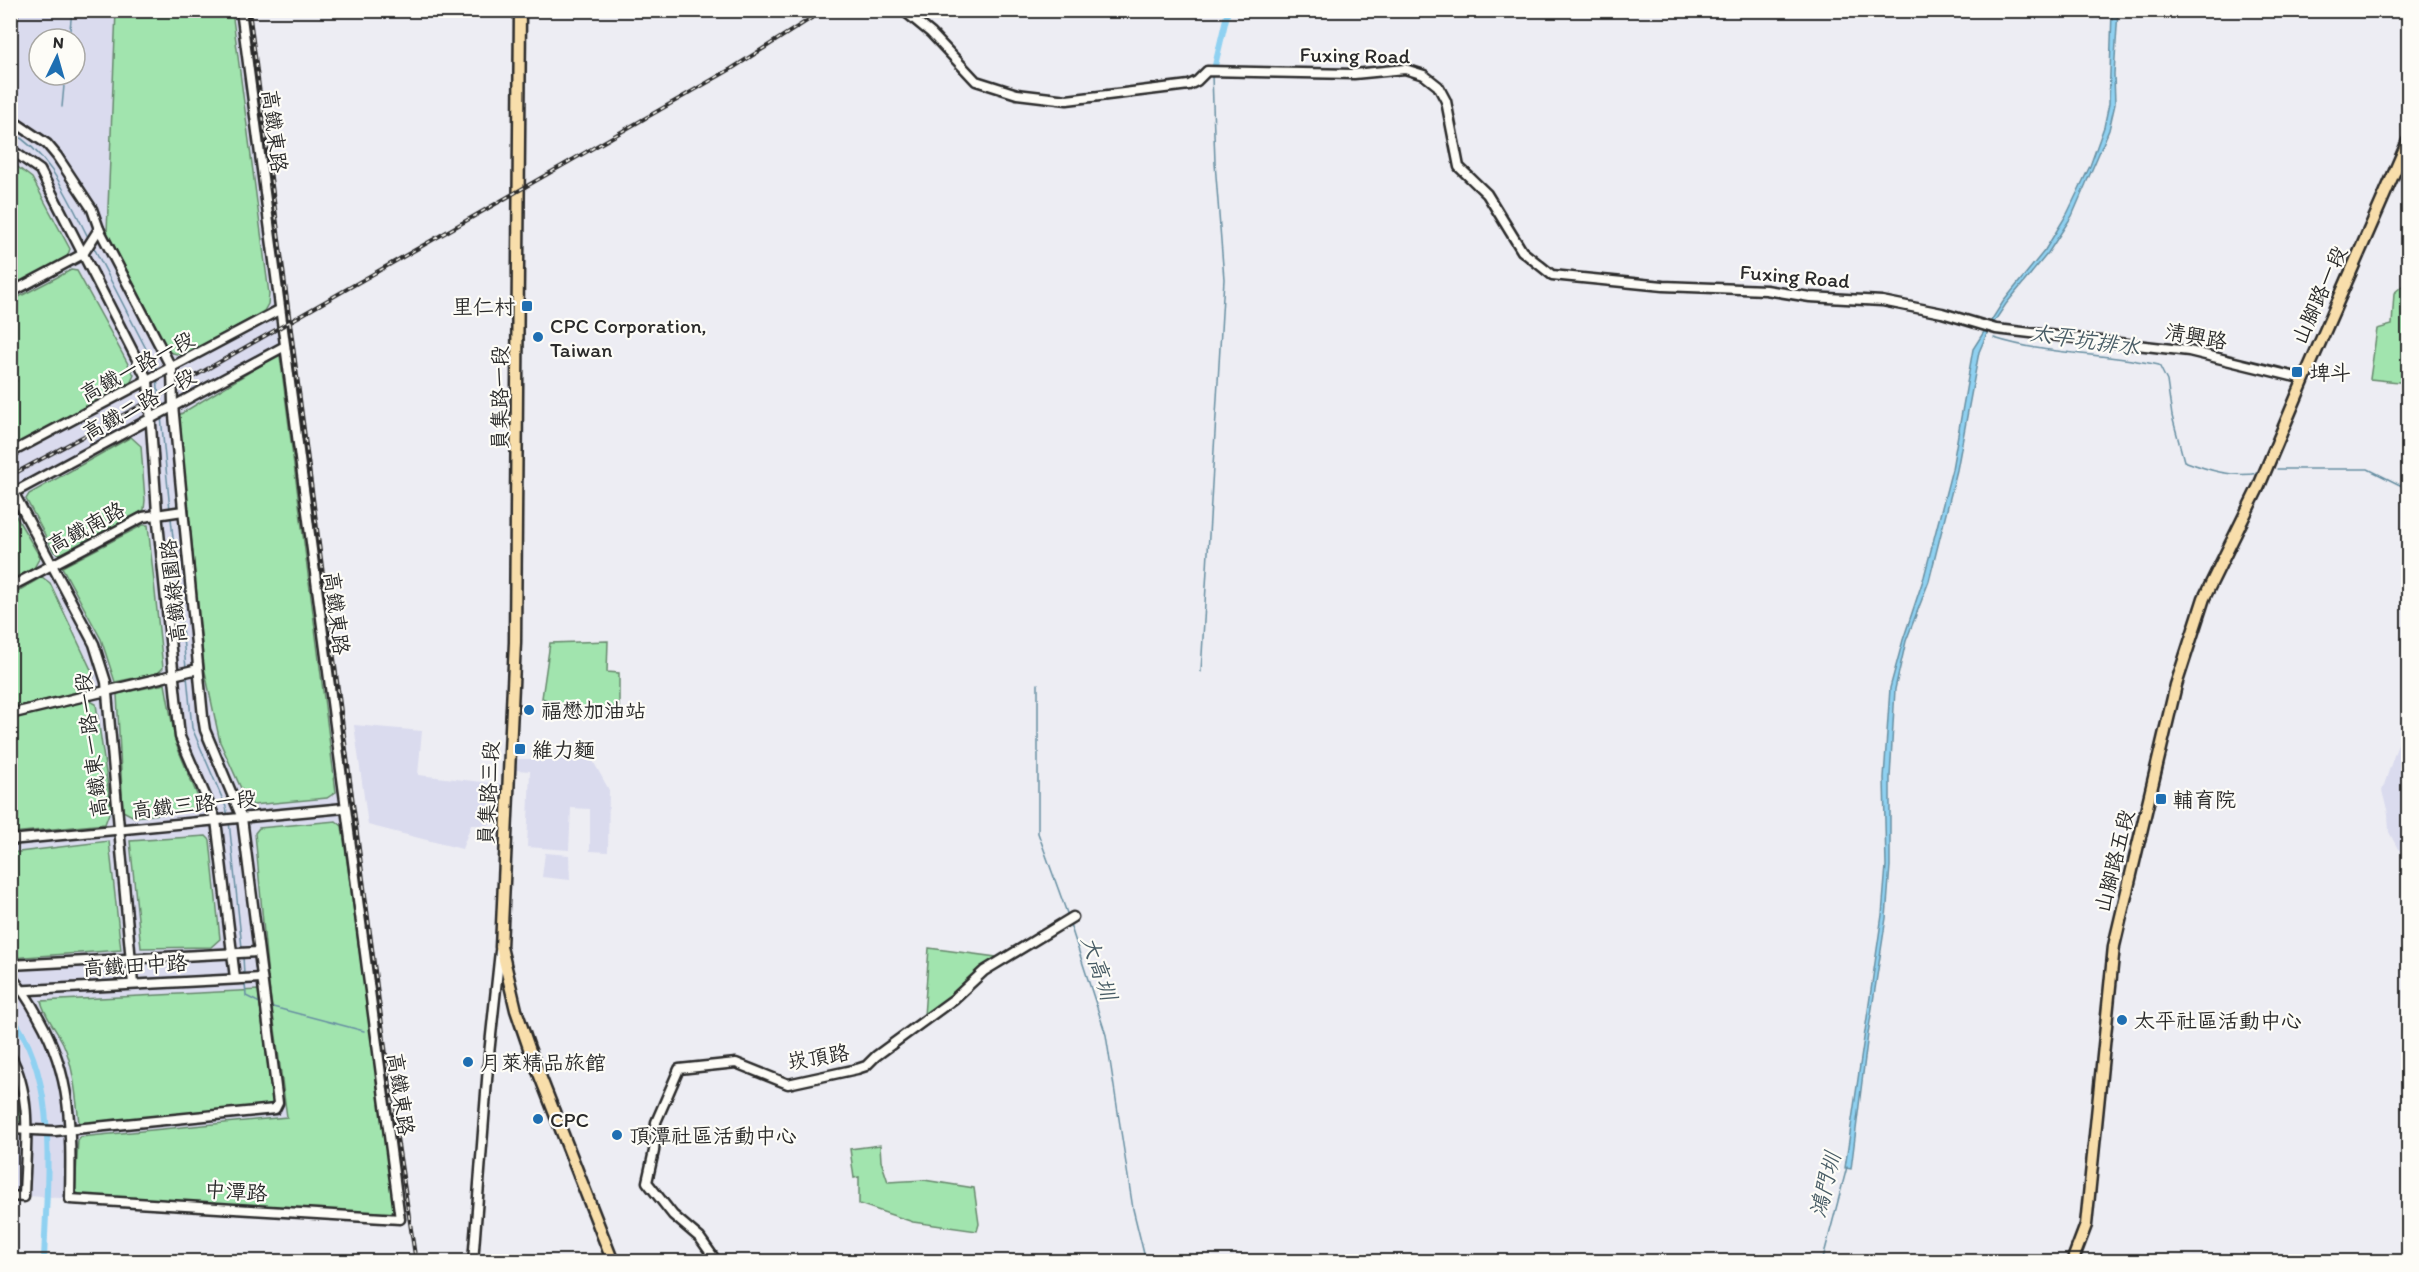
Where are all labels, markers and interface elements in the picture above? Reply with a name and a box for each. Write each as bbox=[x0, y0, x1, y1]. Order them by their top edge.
north arrow bbox=[27, 27, 87, 87]
text: N bbox=[52, 33, 64, 52]
street label: Fuxing Road bbox=[1300, 42, 1411, 68]
street label: 高鐵東路 bbox=[257, 88, 293, 174]
street label: 山腳路一段 bbox=[2286, 242, 2352, 348]
street label: Fuxing Road bbox=[1739, 259, 1852, 293]
place label: 里仁村 bbox=[452, 294, 515, 319]
marker: 里仁村 bbox=[520, 299, 534, 313]
place label: CPC Corporation, Taiwan bbox=[550, 313, 707, 362]
street label: 清興路 bbox=[2163, 318, 2229, 354]
water label: 太平坑排水 bbox=[2029, 319, 2142, 361]
street label: 高鐵一路一段 bbox=[76, 325, 198, 407]
marker: CPC Corporation, Taiwan bbox=[531, 330, 545, 344]
street label: 員集路一段 bbox=[487, 346, 512, 451]
place label: 埤斗 bbox=[2309, 360, 2351, 385]
street label: 高鐵二路一段 bbox=[78, 363, 200, 445]
marker: 埤斗 bbox=[2290, 365, 2304, 379]
street label: 高鐵南路 bbox=[43, 496, 129, 558]
street label: 高鐵綠園路 bbox=[155, 537, 191, 645]
street label: 高鐵東路 bbox=[319, 570, 355, 656]
street label: 高鐵東一路一段 bbox=[70, 671, 112, 819]
place label: 福懋加油站 bbox=[541, 698, 646, 723]
marker: 福懋加油站 bbox=[522, 703, 536, 717]
place label: 維力麵 bbox=[532, 737, 595, 762]
street label: 員集路三段 bbox=[473, 740, 503, 846]
marker: 維力麵 bbox=[513, 742, 527, 756]
street label: 高鐵三路一段 bbox=[130, 785, 258, 823]
place label: 輔育院 bbox=[2173, 787, 2236, 812]
marker: 輔育院 bbox=[2154, 792, 2168, 806]
street label: 山腳路五段 bbox=[2089, 807, 2139, 915]
water label: 大高圳 bbox=[1075, 932, 1123, 1005]
street label: 高鐵田中路 bbox=[82, 950, 188, 980]
place label: 太平社區活動中心 bbox=[2134, 1008, 2302, 1033]
marker: 太平社區活動中心 bbox=[2115, 1013, 2129, 1027]
street label: 崁頂路 bbox=[785, 1039, 851, 1075]
place label: 月萊精品旅館 bbox=[480, 1050, 606, 1075]
street label: 高鐵東路 bbox=[383, 1051, 419, 1137]
marker: 月萊精品旅館 bbox=[461, 1055, 475, 1069]
place label: CPC bbox=[550, 1107, 589, 1132]
marker: CPC bbox=[531, 1112, 545, 1126]
place label: 頂潭社區活動中心 bbox=[629, 1123, 797, 1148]
marker: 頂潭社區活動中心 bbox=[610, 1128, 624, 1142]
water label: 鴻門圳 bbox=[1804, 1148, 1847, 1220]
street label: 中潭路 bbox=[204, 1176, 268, 1206]

